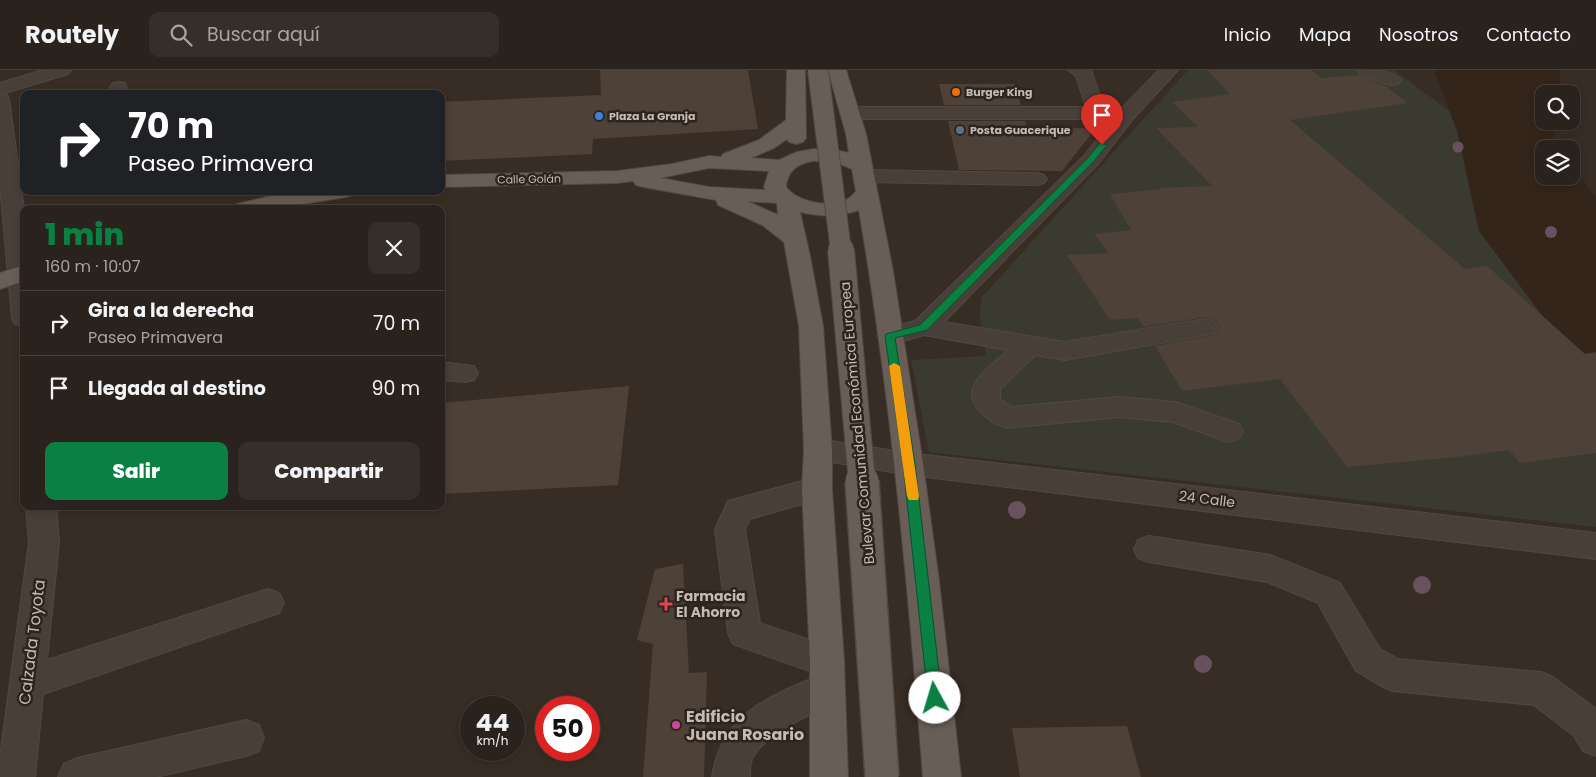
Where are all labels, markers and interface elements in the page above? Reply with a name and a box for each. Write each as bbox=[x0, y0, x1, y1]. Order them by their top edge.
search box bbox=[149, 12, 499, 57]
text: Routely bbox=[25, 18, 119, 51]
icon: search bbox=[167, 21, 195, 49]
text: Buscar aquí bbox=[207, 21, 320, 48]
text: Inicio bbox=[1224, 22, 1271, 47]
text: Mapa bbox=[1299, 22, 1351, 47]
text: Nosotros bbox=[1379, 22, 1458, 47]
text: Contacto bbox=[1486, 22, 1571, 47]
place label: Burger King bbox=[966, 84, 1032, 100]
map controls bbox=[1535, 85, 1580, 185]
button: search bbox=[1535, 85, 1580, 130]
marker: Burger King bbox=[950, 86, 962, 98]
pin bbox=[1081, 94, 1123, 145]
text: 70 m bbox=[128, 101, 214, 150]
icon: arrive bbox=[1088, 101, 1116, 129]
place label: Plaza La Granja bbox=[609, 108, 696, 124]
icon: right bbox=[45, 110, 110, 175]
marker: Plaza La Granja bbox=[593, 110, 605, 122]
place label: Posta Guacerique bbox=[970, 122, 1071, 138]
marker: Posta Guacerique bbox=[954, 124, 966, 136]
button: layers bbox=[1535, 140, 1580, 185]
text: Paseo Primavera bbox=[128, 148, 314, 179]
street label: Calle Golán bbox=[497, 170, 561, 188]
text: 1 min bbox=[45, 213, 124, 256]
button: close bbox=[368, 222, 420, 274]
text: 160 m · 10:07 bbox=[45, 255, 140, 278]
street label: Bulevar Comunidad Económica Europea bbox=[835, 281, 879, 565]
text: Gira a la derecha bbox=[88, 297, 254, 324]
icon: right bbox=[45, 309, 73, 337]
text: 70 m bbox=[373, 310, 420, 337]
text: Paseo Primavera bbox=[88, 326, 223, 349]
icon: arrive bbox=[45, 374, 73, 402]
text: Llegada al destino bbox=[88, 375, 266, 402]
text: 90 m bbox=[371, 375, 420, 402]
button: Salir bbox=[45, 442, 228, 500]
button: Compartir bbox=[238, 442, 420, 500]
street label: 24 Calle bbox=[1178, 486, 1237, 512]
street label: Calzada Toyota bbox=[13, 578, 51, 706]
place label: Farmacia El Ahorro bbox=[676, 586, 746, 622]
marker: Farmacia El Ahorro bbox=[660, 598, 672, 610]
position arrow bbox=[908, 671, 960, 723]
speed limit sign: 50 bbox=[535, 696, 600, 761]
text: 44 bbox=[476, 705, 509, 740]
place label: Edificio Juana Rosario bbox=[686, 705, 804, 746]
marker: Edificio Juana Rosario bbox=[670, 719, 682, 731]
text: km/h bbox=[477, 732, 508, 749]

